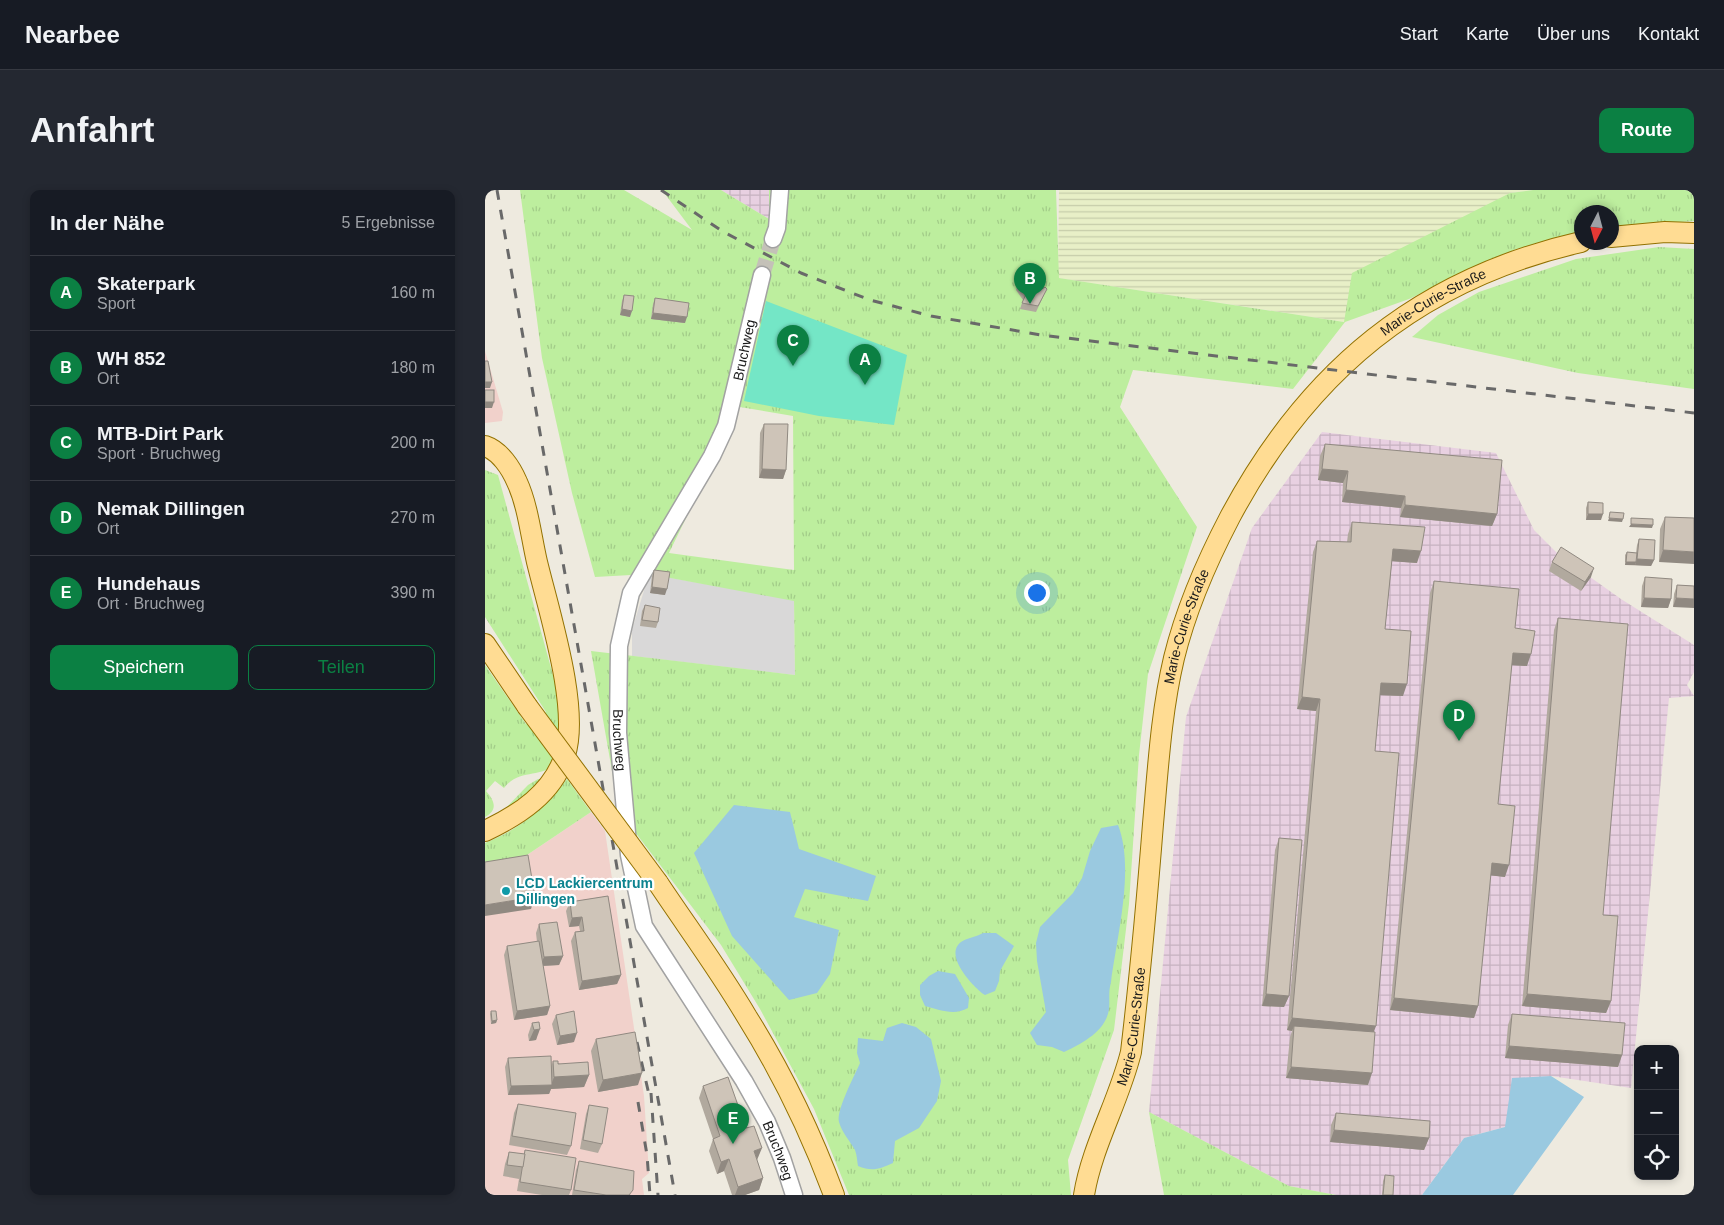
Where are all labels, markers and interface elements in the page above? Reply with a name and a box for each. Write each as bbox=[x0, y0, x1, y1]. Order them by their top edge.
text: Nearbee bbox=[25, 21, 120, 48]
text: Start bbox=[1400, 24, 1438, 44]
text: Karte bbox=[1466, 24, 1509, 44]
text: Über uns bbox=[1537, 24, 1610, 44]
text: Kontakt bbox=[1638, 24, 1699, 44]
button: Route bbox=[1599, 108, 1694, 153]
text: Anfahrt bbox=[30, 110, 154, 149]
north arrow bbox=[1574, 205, 1619, 250]
text: In der Nähe bbox=[50, 211, 164, 234]
text: 5 Ergebnisse bbox=[342, 214, 435, 231]
pin: B bbox=[1014, 263, 1046, 304]
street label: Marie-Curie-Straße bbox=[1377, 265, 1489, 339]
text: Skaterpark bbox=[97, 273, 195, 294]
text: A bbox=[60, 284, 72, 301]
text: 160 m bbox=[391, 284, 435, 301]
text: Sport bbox=[97, 295, 135, 312]
street label: Bruchweg bbox=[730, 318, 758, 382]
pin: C bbox=[777, 325, 809, 366]
pin: A bbox=[849, 344, 881, 385]
text: WH 852 bbox=[97, 348, 166, 369]
text: B bbox=[60, 359, 72, 376]
text: 180 m bbox=[391, 359, 435, 376]
text: Ort bbox=[97, 370, 119, 387]
text: MTB-Dirt Park bbox=[97, 423, 224, 444]
text: C bbox=[60, 434, 72, 451]
text: 200 m bbox=[391, 434, 435, 451]
text: Sport · Bruchweg bbox=[97, 445, 221, 462]
text: Nemak Dillingen bbox=[97, 498, 245, 519]
text: D bbox=[60, 509, 72, 526]
text: 270 m bbox=[391, 509, 435, 526]
text: Ort bbox=[97, 520, 119, 537]
street label: Marie-Curie-Straße bbox=[1161, 566, 1212, 685]
text: Hundehaus bbox=[97, 573, 200, 594]
your location bbox=[1024, 580, 1050, 606]
text: E bbox=[61, 584, 71, 601]
text: 390 m bbox=[391, 584, 435, 601]
text: Ort · Bruchweg bbox=[97, 595, 205, 612]
button: Speichern bbox=[50, 645, 238, 690]
button: Teilen bbox=[248, 645, 435, 690]
pin: D bbox=[1443, 700, 1475, 741]
street label: Bruchweg bbox=[610, 709, 629, 772]
place label: LCD Lackiercentrum Dillingen bbox=[516, 875, 653, 907]
marker: LCD Lackiercentrum Dillingen bbox=[500, 885, 512, 897]
street label: Marie-Curie-Straße bbox=[1113, 966, 1148, 1088]
map controls bbox=[1634, 1045, 1679, 1180]
button: + bbox=[1634, 1045, 1679, 1090]
button: − bbox=[1634, 1090, 1679, 1135]
pin: E bbox=[717, 1103, 749, 1144]
street label: Bruchweg bbox=[759, 1118, 797, 1182]
button: locate bbox=[1634, 1135, 1679, 1180]

